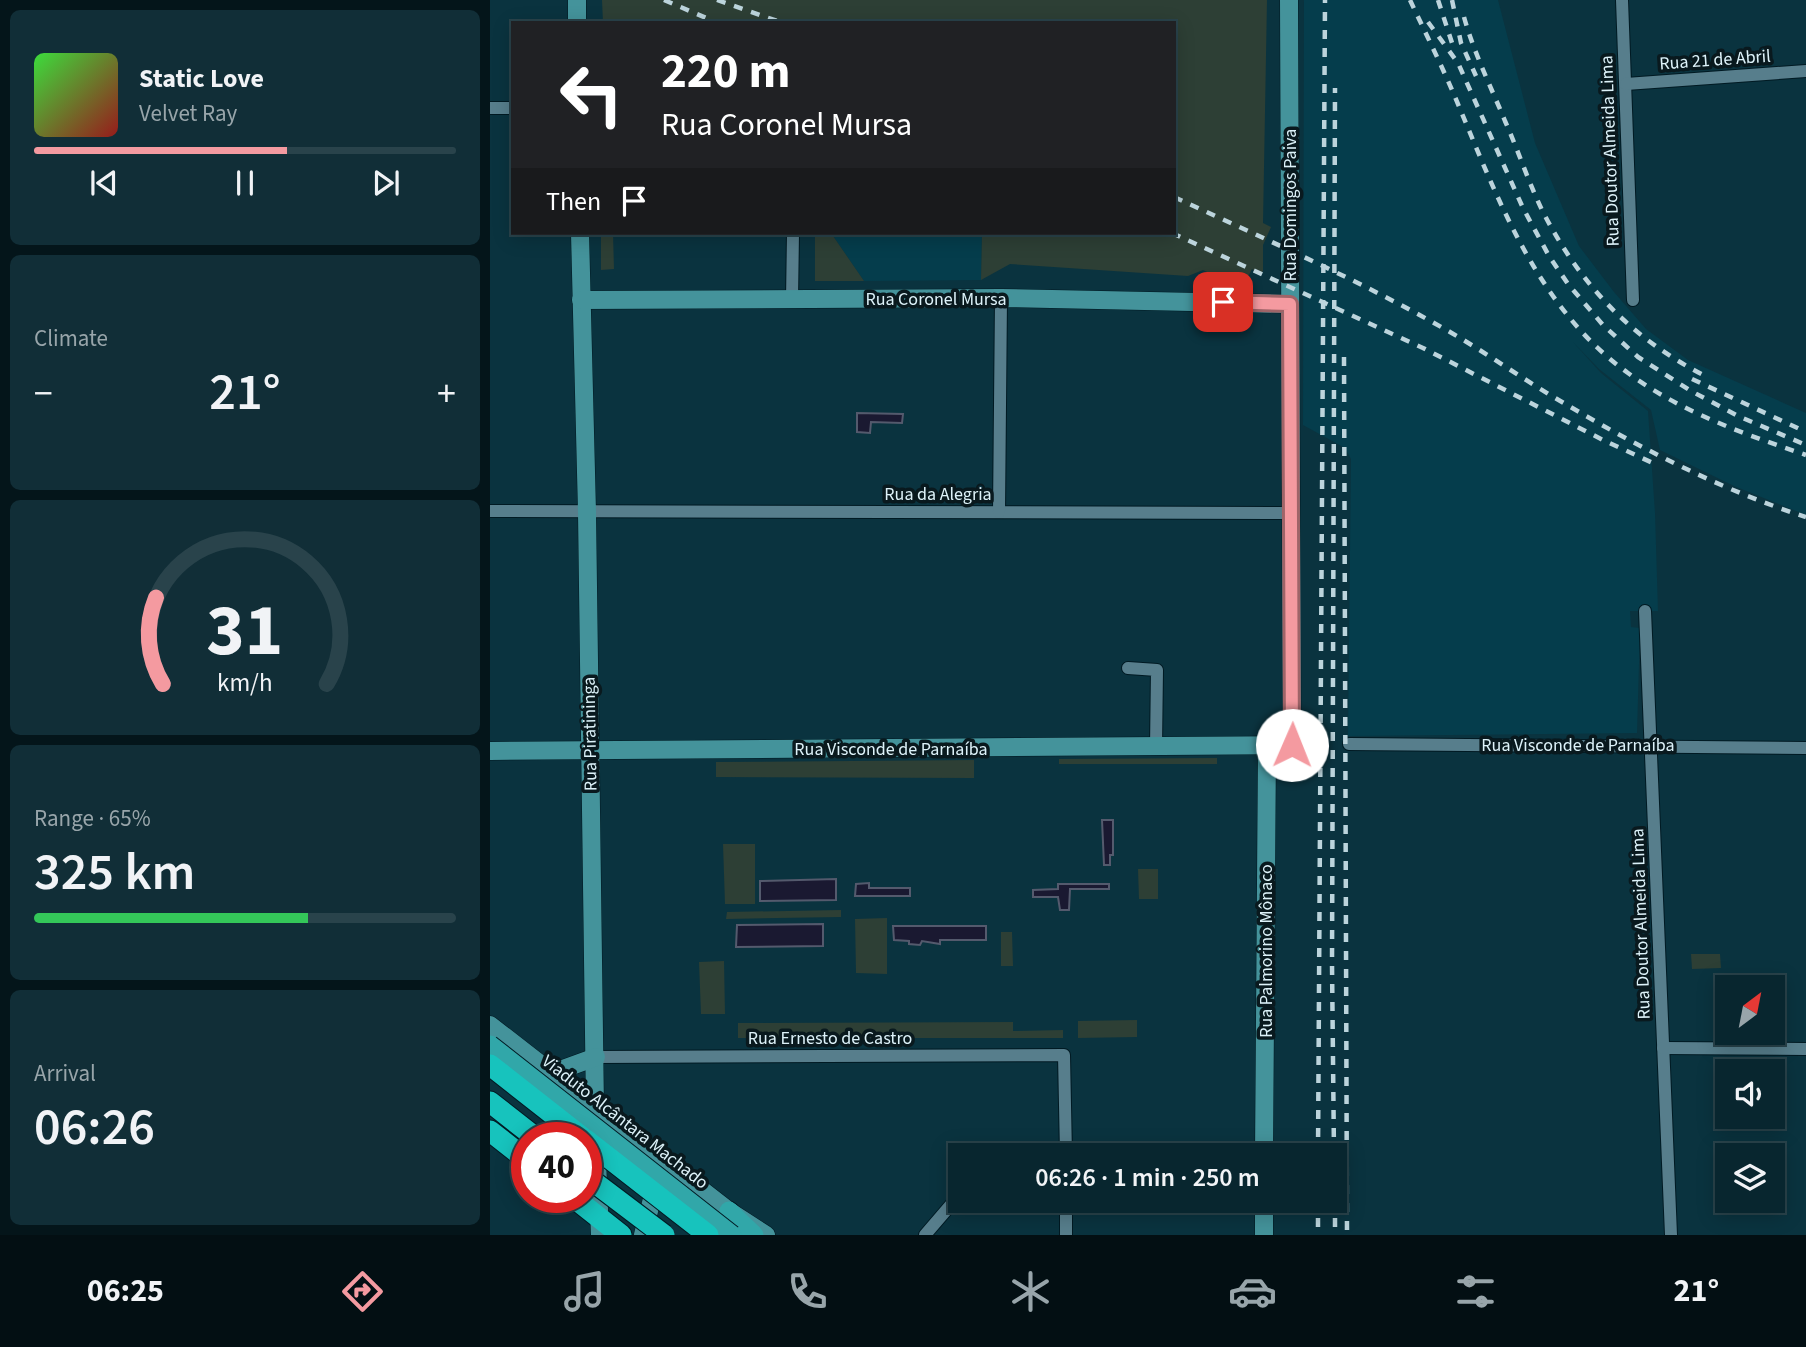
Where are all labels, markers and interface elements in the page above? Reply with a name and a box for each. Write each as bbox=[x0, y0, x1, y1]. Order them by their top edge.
text: 220 m bbox=[661, 37, 790, 107]
street label: Rua 21 de Abril bbox=[1658, 44, 1772, 76]
icon: left bbox=[546, 49, 637, 140]
street label: Rua Doutor Almeida Lima bbox=[1594, 55, 1626, 247]
text: Static Love bbox=[139, 60, 264, 97]
text: Velvet Ray bbox=[139, 97, 237, 130]
text: Rua Coronel Mursa bbox=[661, 102, 912, 148]
street label: Rua Domingos Paiva bbox=[1278, 129, 1303, 281]
icon: previous bbox=[85, 164, 123, 202]
icon: pause bbox=[226, 164, 264, 202]
icon: next bbox=[367, 164, 405, 202]
icon: arrive bbox=[615, 182, 653, 220]
text: Then bbox=[546, 183, 601, 220]
pin bbox=[1193, 272, 1253, 332]
icon: arrive bbox=[1204, 283, 1242, 321]
street label: Rua Coronel Mursa bbox=[865, 287, 1007, 312]
text: Climate bbox=[34, 322, 108, 355]
text: 21° bbox=[209, 356, 281, 430]
text: − bbox=[34, 367, 53, 421]
text: + bbox=[437, 367, 456, 421]
street label: Rua da Alegria bbox=[884, 482, 992, 507]
text: 31 bbox=[207, 579, 283, 683]
text: km/h bbox=[217, 664, 273, 700]
street label: Rua Piratininga bbox=[577, 677, 603, 791]
position arrow bbox=[1255, 708, 1329, 782]
street label: Rua Visconde de Parnaíba bbox=[1481, 733, 1675, 758]
street label: Rua Visconde de Parnaíba bbox=[794, 737, 988, 762]
text: Range · 65% bbox=[34, 802, 151, 835]
street label: Rua Doutor Almeida Lima bbox=[1625, 828, 1657, 1020]
text: 325 km bbox=[34, 836, 195, 910]
street label: Rua Palmorino Mônaco bbox=[1254, 864, 1279, 1038]
north arrow bbox=[1715, 975, 1785, 1045]
map controls bbox=[1715, 975, 1785, 1213]
street label: Rua Ernesto de Castro bbox=[748, 1026, 912, 1051]
street label: Viaduto Alcântara Machado bbox=[536, 1049, 714, 1195]
text: Arrival bbox=[34, 1057, 96, 1090]
button: sound bbox=[1715, 1059, 1785, 1129]
text: 06:26 bbox=[34, 1091, 155, 1165]
speed limit sign: 40 bbox=[511, 1122, 602, 1213]
button: layers bbox=[1715, 1143, 1785, 1213]
text: 06:26 · 1 min · 250 m bbox=[1035, 1159, 1260, 1196]
icon: directions bbox=[338, 1267, 387, 1316]
icon: music bbox=[560, 1267, 609, 1316]
icon: phone bbox=[783, 1267, 832, 1316]
icon: climate bbox=[1006, 1267, 1055, 1316]
icon: car bbox=[1228, 1267, 1277, 1316]
icon: filters bbox=[1451, 1267, 1500, 1316]
text: 06:25 bbox=[87, 1268, 164, 1314]
text: 21° bbox=[1674, 1268, 1719, 1314]

